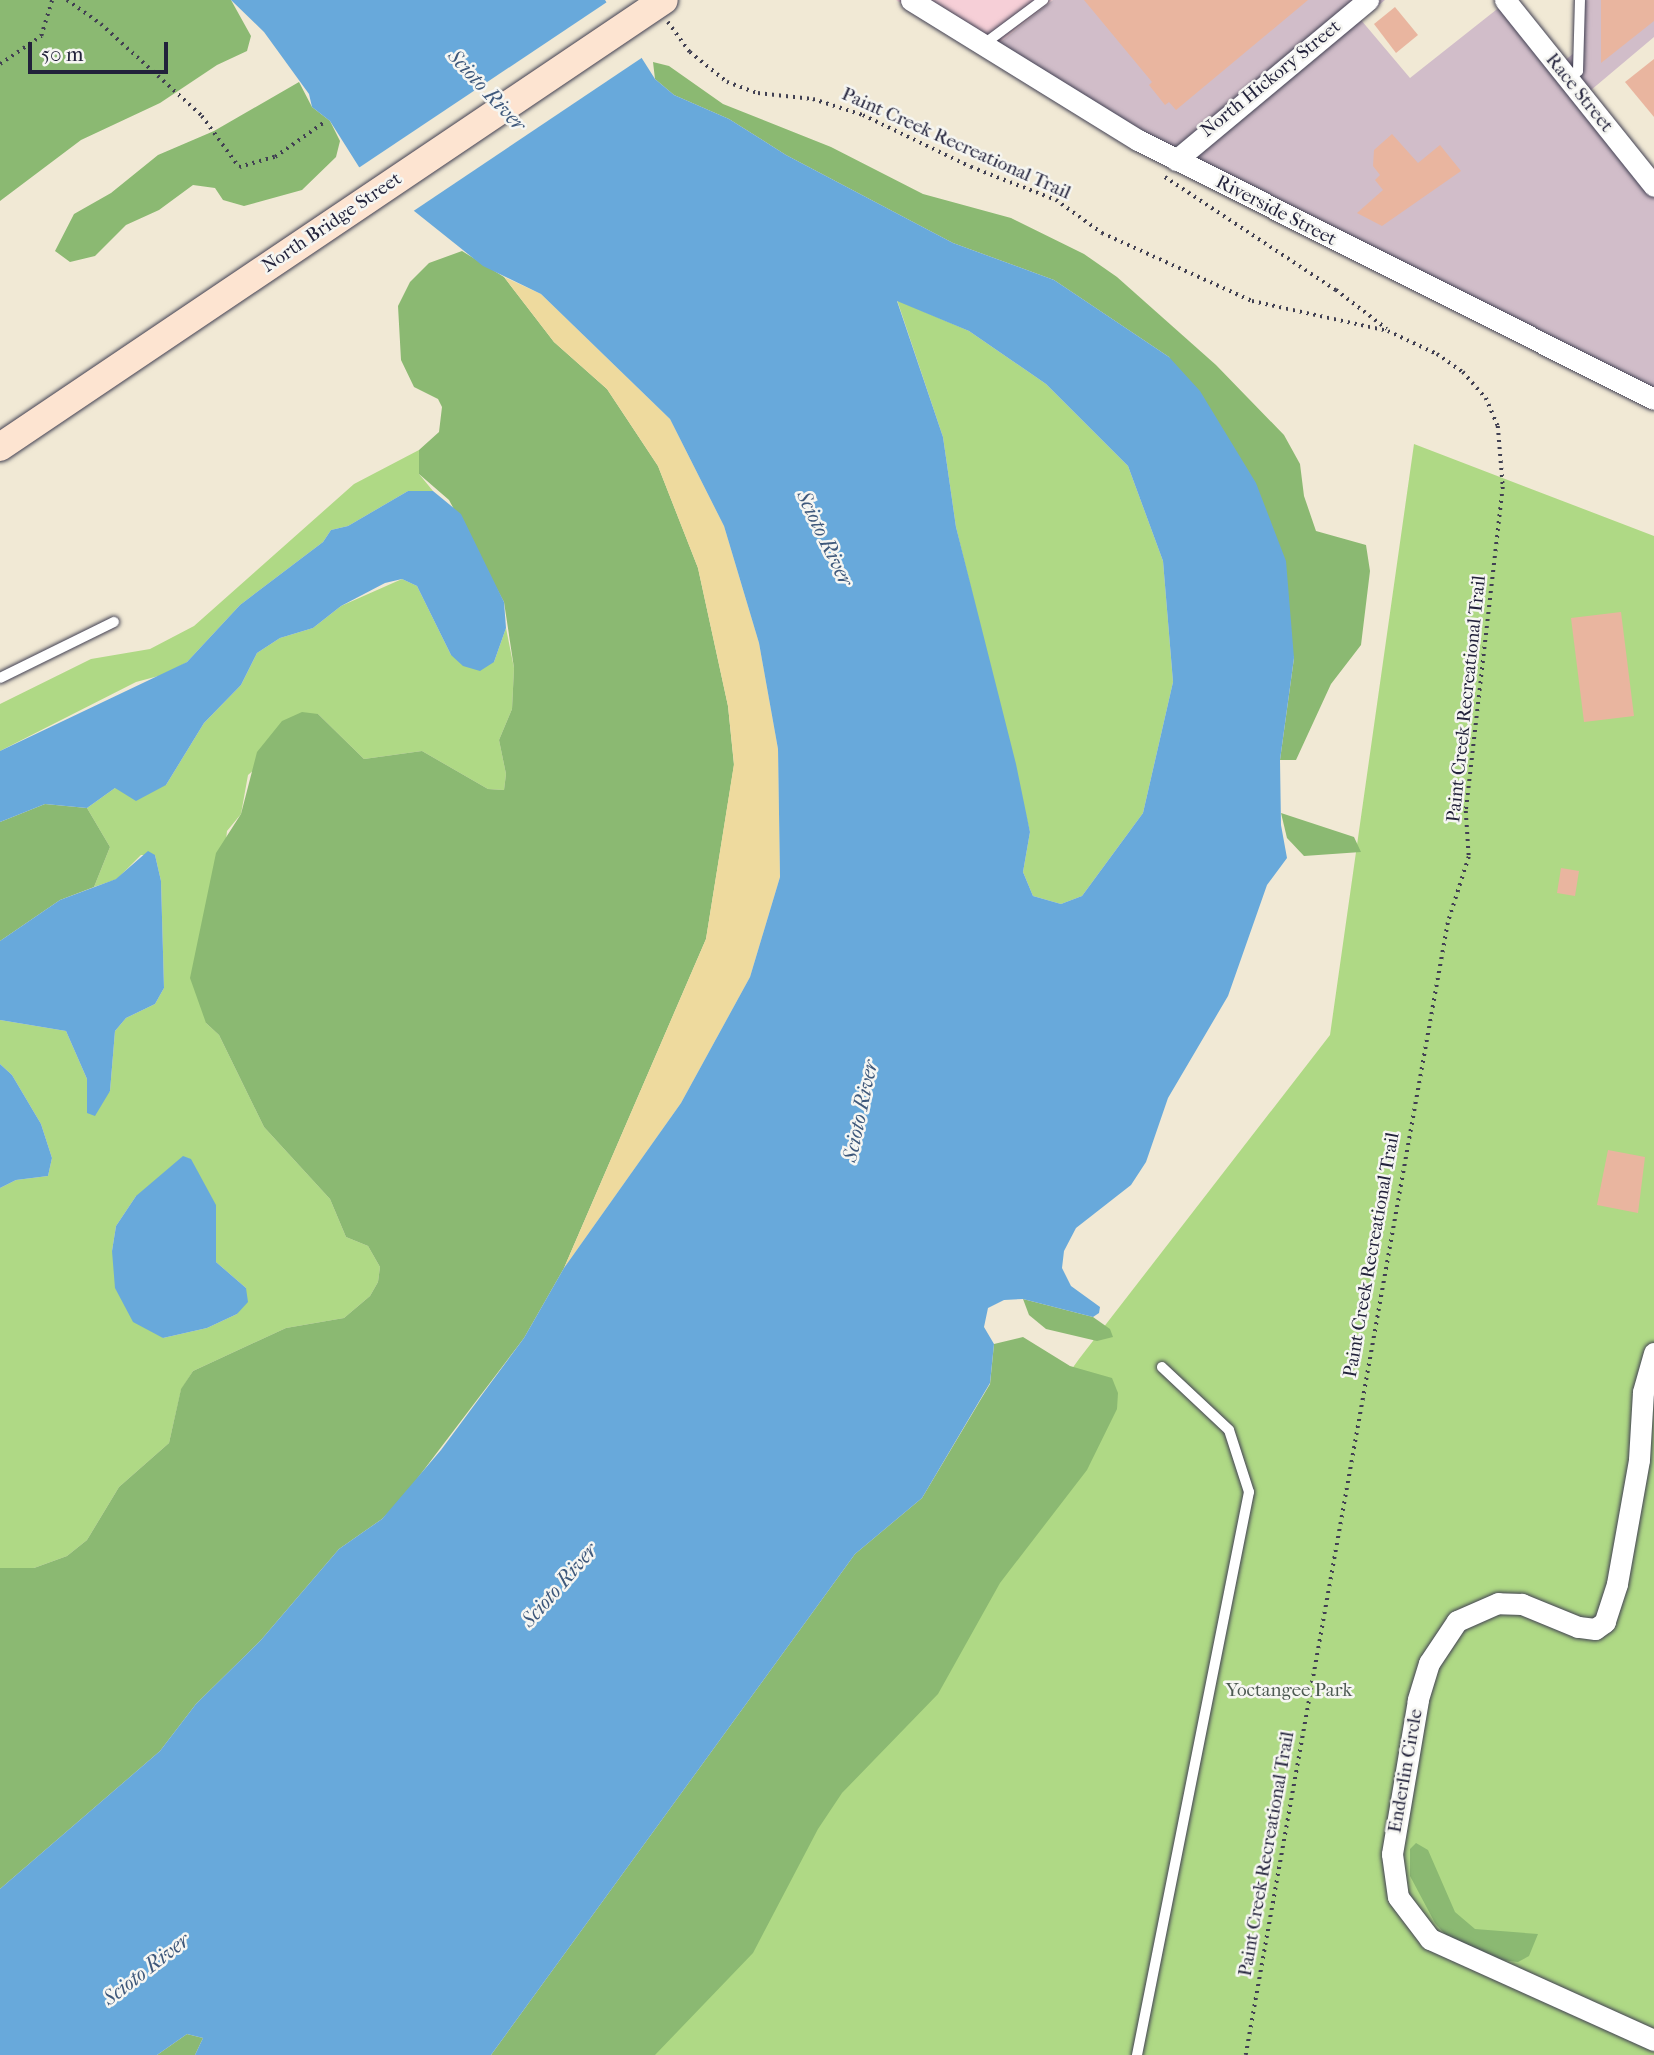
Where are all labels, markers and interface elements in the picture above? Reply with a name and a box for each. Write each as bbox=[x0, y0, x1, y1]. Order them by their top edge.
street label: North Hickory Street bbox=[1196, 16, 1346, 142]
scale bar bbox=[32, 28, 172, 72]
text: 50 m bbox=[41, 42, 84, 66]
water label: Scioto River bbox=[443, 44, 531, 136]
street label: Race Street bbox=[1540, 49, 1618, 137]
street label: Paint Creek Recreational Trail bbox=[838, 83, 1074, 205]
street label: North Bridge Street bbox=[258, 168, 406, 278]
street label: Riverside Street bbox=[1212, 171, 1340, 251]
water label: Scioto River bbox=[791, 486, 859, 590]
street label: Paint Creek Recreational Trail bbox=[1443, 574, 1491, 824]
water label: Scioto River bbox=[837, 1058, 883, 1164]
street label: Paint Creek Recreational Trail bbox=[1339, 1131, 1405, 1379]
water label: Scioto River bbox=[516, 1538, 602, 1632]
park label: Yoctangee Park bbox=[1226, 1680, 1352, 1702]
street label: Enderlin Circle bbox=[1384, 1707, 1428, 1835]
street label: Paint Creek Recreational Trail bbox=[1234, 1730, 1300, 1978]
water label: Scioto River bbox=[98, 1927, 194, 2011]

